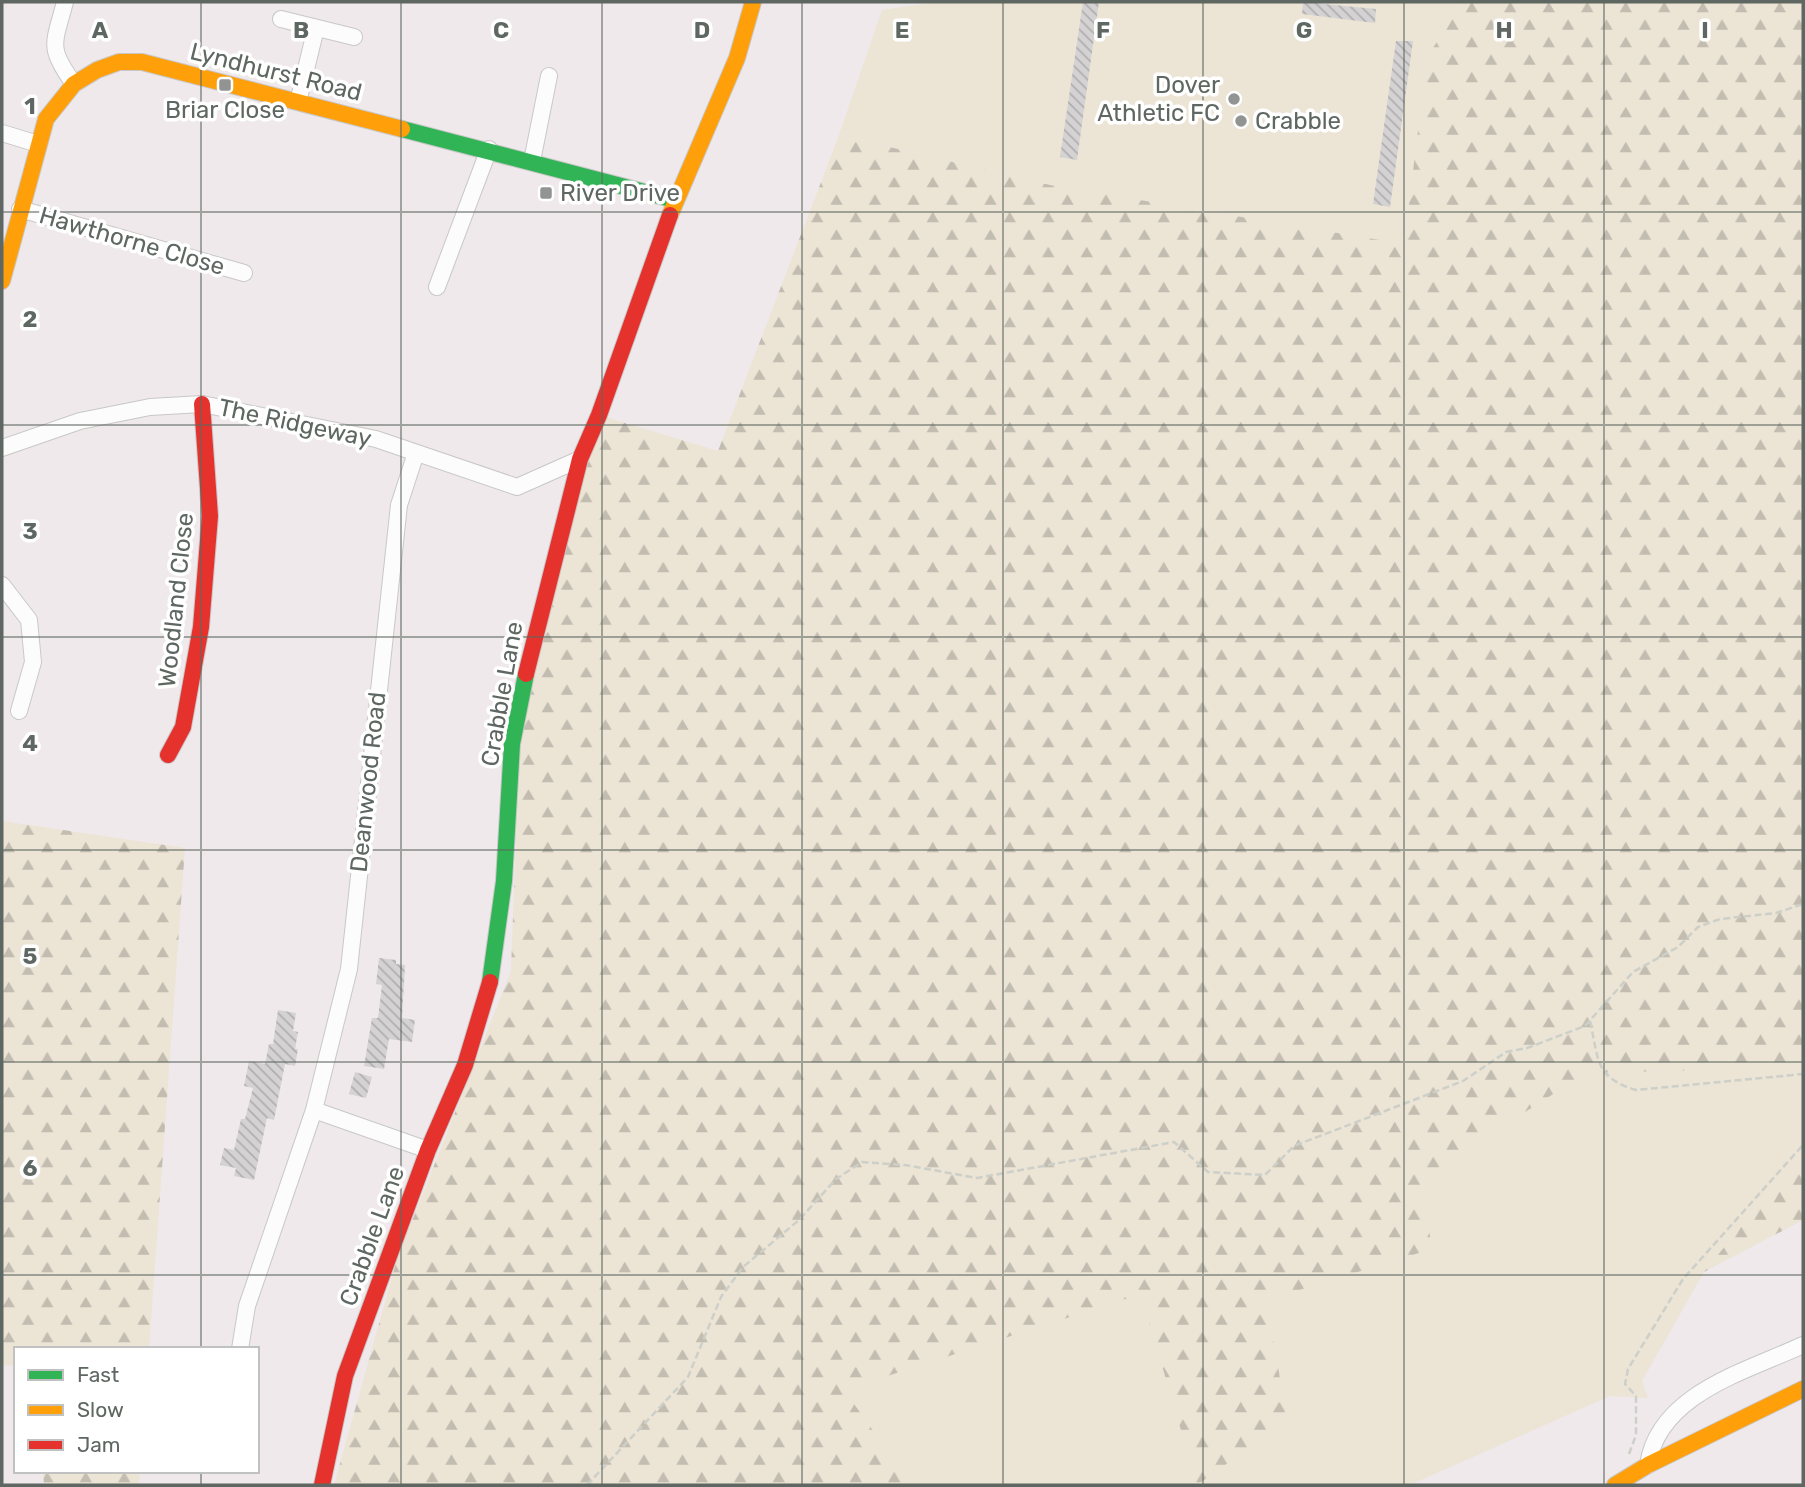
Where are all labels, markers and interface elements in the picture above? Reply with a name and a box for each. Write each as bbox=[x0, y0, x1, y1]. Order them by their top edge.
text: A bbox=[92, 16, 109, 44]
text: B bbox=[293, 16, 309, 44]
text: C bbox=[493, 16, 509, 44]
text: D bbox=[694, 16, 710, 44]
text: E bbox=[895, 16, 909, 44]
text: F bbox=[1096, 16, 1110, 44]
text: G bbox=[1296, 16, 1312, 44]
text: H bbox=[1495, 16, 1513, 44]
text: I bbox=[1701, 16, 1709, 44]
street label: Lyndhurst Road bbox=[187, 37, 365, 107]
place label: Dover Athletic FC bbox=[1097, 71, 1220, 127]
marker: Briar Close bbox=[217, 77, 233, 93]
marker: Dover Athletic FC bbox=[1226, 91, 1242, 107]
text: 1 bbox=[24, 92, 36, 120]
place label: Briar Close bbox=[165, 96, 285, 124]
place label: Crabble bbox=[1255, 107, 1341, 135]
marker: Crabble bbox=[1233, 113, 1249, 129]
place label: River Drive bbox=[560, 179, 680, 207]
marker: River Drive bbox=[538, 185, 554, 201]
street label: Hawthorne Close bbox=[36, 201, 228, 281]
text: 2 bbox=[23, 305, 37, 333]
street label: The Ridgeway bbox=[216, 393, 374, 453]
street label: Woodland Close bbox=[153, 511, 199, 689]
text: 3 bbox=[22, 517, 38, 545]
street label: Crabble Lane bbox=[475, 619, 529, 769]
street label: Deanwood Road bbox=[345, 690, 391, 874]
text: 4 bbox=[22, 729, 38, 757]
text: 5 bbox=[23, 942, 38, 970]
text: 6 bbox=[23, 1154, 38, 1182]
street label: Crabble Lane bbox=[334, 1162, 410, 1310]
legend bbox=[14, 1347, 259, 1473]
text: Fast bbox=[77, 1362, 119, 1387]
text: Slow bbox=[77, 1397, 124, 1422]
text: Jam bbox=[77, 1432, 121, 1457]

